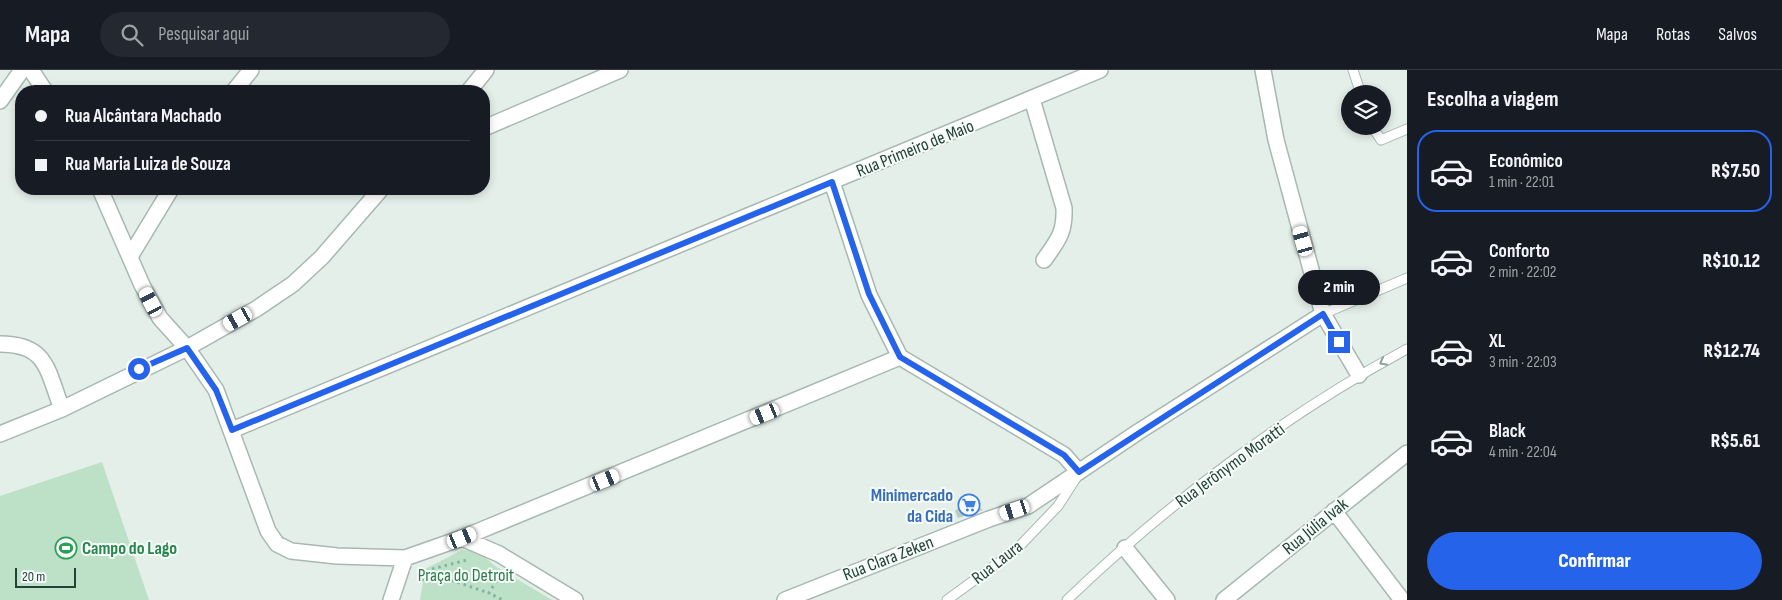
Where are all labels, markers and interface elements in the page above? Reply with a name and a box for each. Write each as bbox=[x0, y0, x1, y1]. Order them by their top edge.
search box bbox=[100, 12, 450, 57]
text: Mapa bbox=[25, 20, 70, 49]
icon: search bbox=[118, 21, 146, 49]
text: Pesquisar aqui bbox=[158, 23, 249, 46]
text: Mapa bbox=[1596, 24, 1628, 45]
text: Rotas bbox=[1656, 24, 1690, 45]
text: Salvos bbox=[1718, 24, 1757, 45]
map controls bbox=[1341, 85, 1391, 135]
button: layers bbox=[1341, 85, 1391, 135]
text: Escolha a viagem bbox=[1427, 86, 1559, 113]
text: Rua Alcântara Machado bbox=[65, 105, 222, 128]
street label: Rua Primeiro de Maio bbox=[853, 115, 977, 182]
icon: car bbox=[1429, 149, 1474, 194]
text: Econômico bbox=[1489, 150, 1563, 173]
text: Rua Maria Luiza de Souza bbox=[65, 153, 231, 176]
text: R$7.50 bbox=[1711, 160, 1760, 183]
text: 1 min · 22:01 bbox=[1489, 173, 1554, 192]
car bbox=[1291, 225, 1314, 257]
icon: car bbox=[1429, 239, 1474, 284]
text: Conforto bbox=[1489, 240, 1550, 263]
text: R$10.12 bbox=[1703, 250, 1760, 273]
text: 2 min · 22:02 bbox=[1489, 263, 1556, 282]
callout: 2 min bbox=[1298, 270, 1380, 304]
text: 2 min bbox=[1323, 278, 1355, 297]
car bbox=[137, 285, 164, 319]
car bbox=[221, 305, 254, 333]
icon: car bbox=[1429, 329, 1474, 374]
text: XL bbox=[1489, 330, 1505, 353]
route end bbox=[1328, 331, 1350, 353]
text: R$12.74 bbox=[1703, 340, 1760, 363]
text: 3 min · 22:03 bbox=[1489, 353, 1557, 372]
one-way arrow bbox=[1379, 356, 1388, 366]
route start bbox=[128, 358, 150, 380]
car bbox=[748, 401, 781, 427]
street label: Rua Jerônymo Moratti bbox=[1172, 419, 1289, 512]
icon: car bbox=[1429, 419, 1474, 464]
text: Black bbox=[1489, 420, 1526, 443]
text: R$5.61 bbox=[1711, 430, 1760, 453]
text: 4 min · 22:04 bbox=[1489, 443, 1557, 462]
car bbox=[588, 467, 621, 493]
place label: Minimercado da Cida bbox=[871, 485, 953, 527]
supermarket icon: Minimercado da Cida bbox=[957, 493, 981, 517]
street label: Rua Júlia Ivak bbox=[1278, 494, 1352, 559]
car bbox=[998, 498, 1031, 522]
car bbox=[445, 525, 478, 551]
street label: Rua Clara Zeken bbox=[840, 532, 936, 585]
button: Confirmar bbox=[1427, 532, 1762, 590]
sports icon: Campo do Lago bbox=[54, 536, 78, 560]
street label: Rua Laura bbox=[968, 536, 1027, 589]
place label: Campo do Lago bbox=[82, 538, 177, 559]
scale bar bbox=[15, 565, 76, 588]
park label: Praça do Detroit bbox=[418, 565, 515, 586]
text: 20 m bbox=[22, 568, 45, 585]

